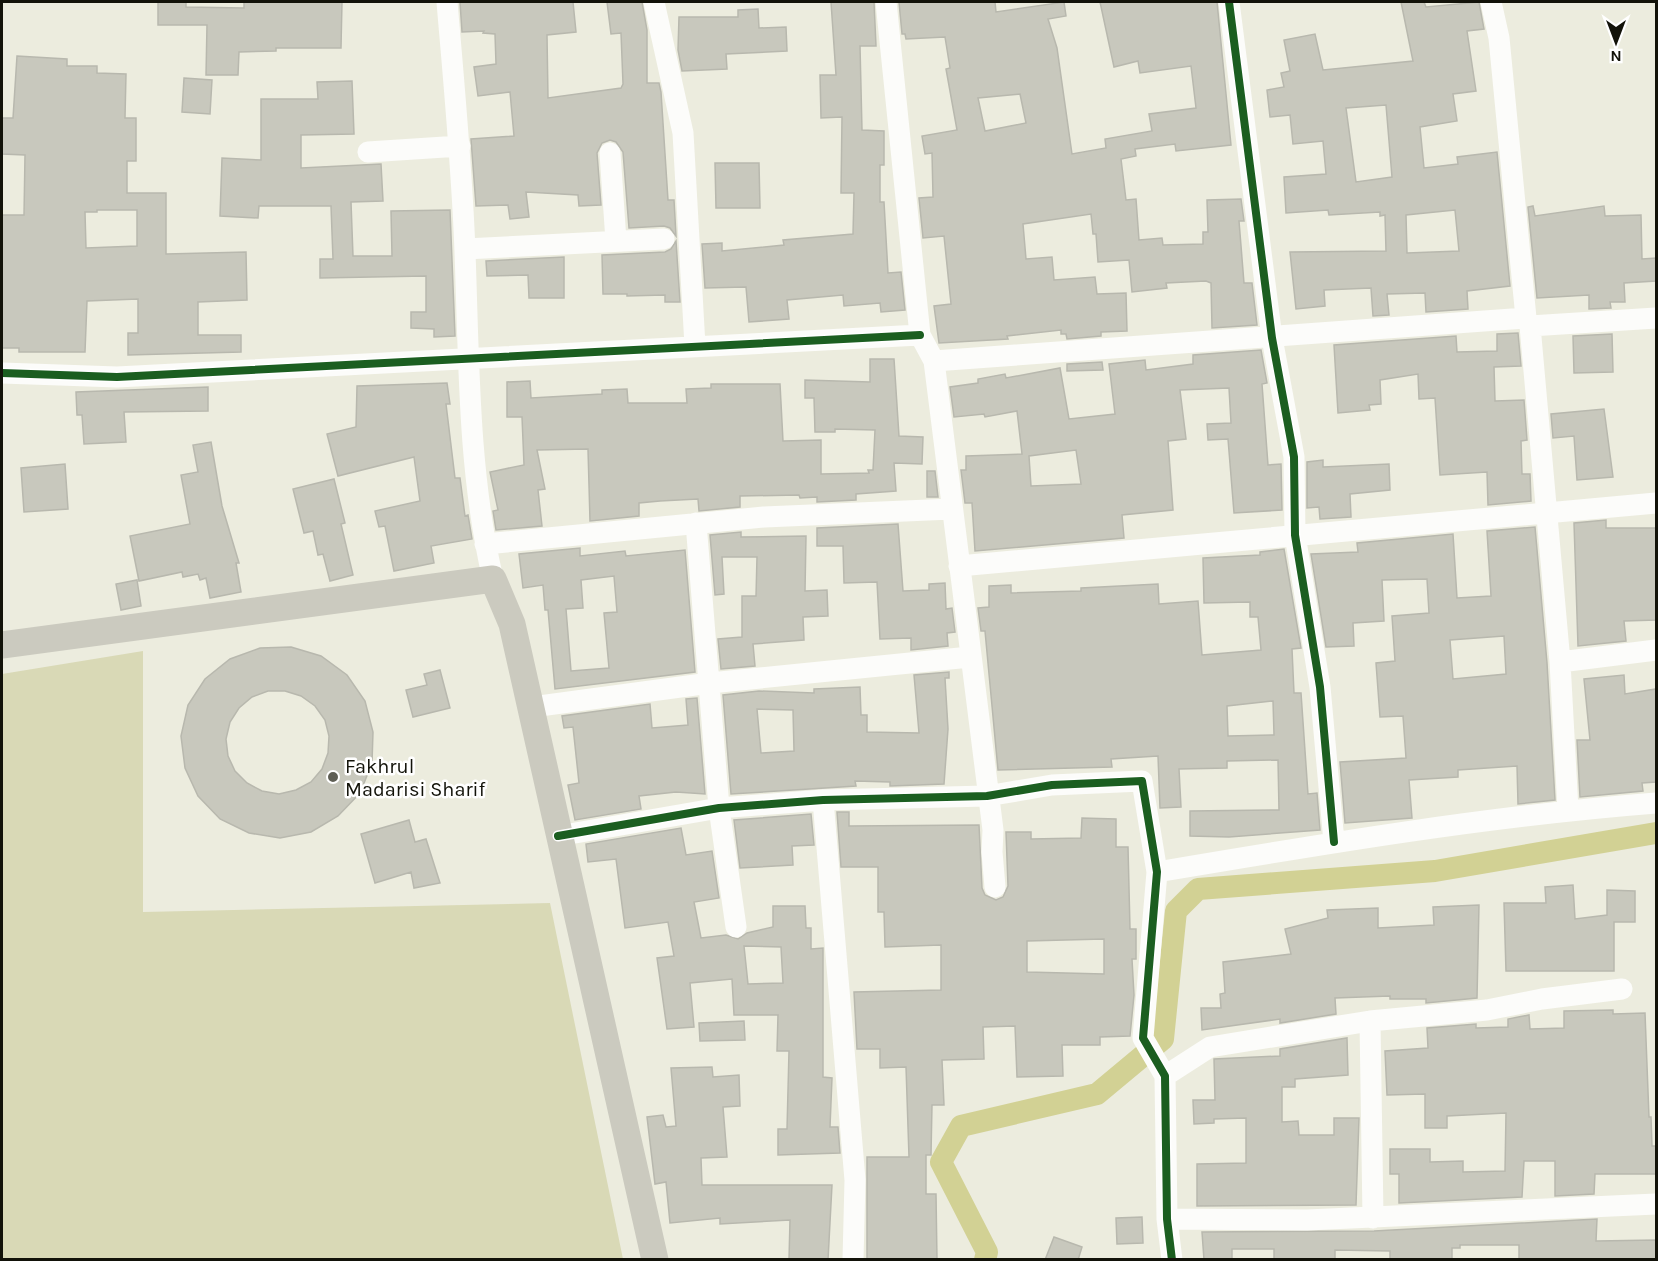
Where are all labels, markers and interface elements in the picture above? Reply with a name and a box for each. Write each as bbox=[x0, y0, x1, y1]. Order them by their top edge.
north arrow bbox=[1586, 12, 1646, 72]
text: N bbox=[1610, 47, 1622, 66]
place label: Fakhrul Madarisi Sharif bbox=[345, 755, 486, 801]
marker: Fakhrul Madarisi Sharif bbox=[326, 770, 340, 784]

